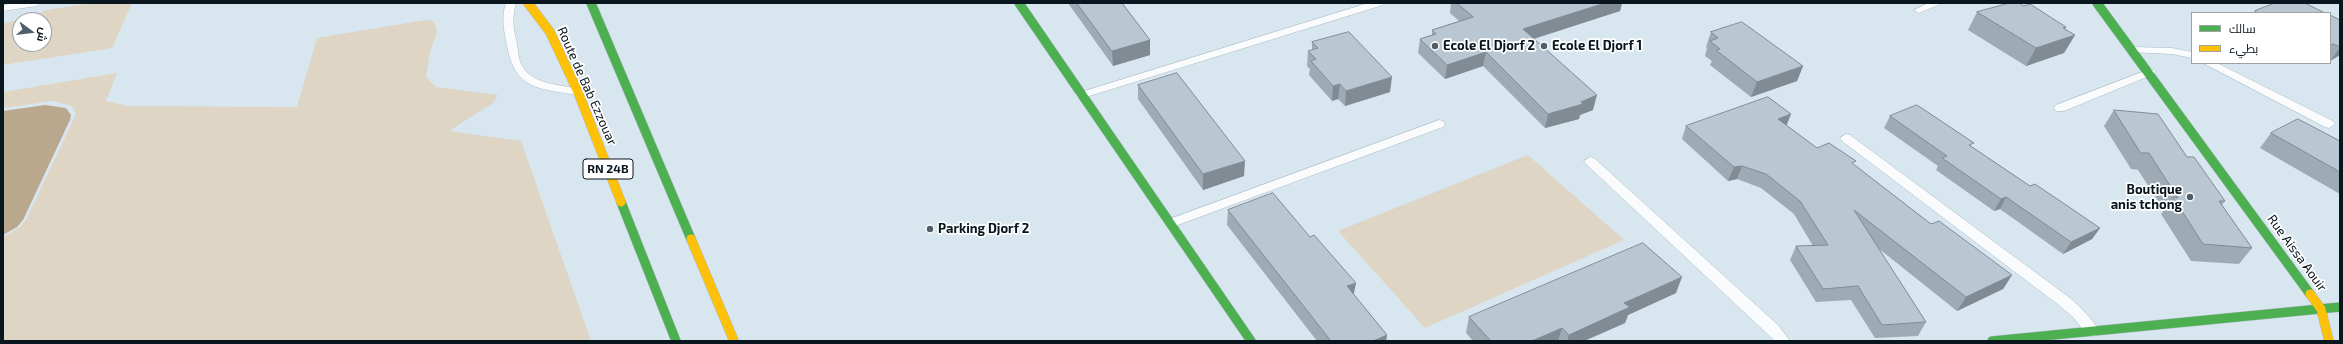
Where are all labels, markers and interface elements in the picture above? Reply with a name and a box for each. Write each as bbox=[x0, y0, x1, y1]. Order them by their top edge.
north arrow bbox=[12, 12, 52, 52]
legend bbox=[2191, 12, 2331, 64]
text: سالك bbox=[2229, 21, 2256, 35]
street label: Route de Bab Ezzouar bbox=[554, 24, 620, 148]
text: ش bbox=[35, 26, 51, 43]
place label: Ecole El Djorf 2 bbox=[1443, 38, 1535, 54]
place label: Ecole El Djorf 1 bbox=[1552, 38, 1642, 54]
marker: Ecole El Djorf 2 bbox=[1430, 41, 1440, 51]
marker: Ecole El Djorf 1 bbox=[1539, 41, 1549, 51]
text: بطيء bbox=[2229, 41, 2258, 55]
road number: RN 24B bbox=[583, 159, 633, 179]
place label: Boutique anis tchong bbox=[2111, 182, 2182, 213]
marker: Boutique anis tchong bbox=[2185, 192, 2195, 202]
street label: Rue Aissa Aouir bbox=[2264, 212, 2330, 294]
place label: Parking Djorf 2 bbox=[938, 221, 1029, 237]
marker: Parking Djorf 2 bbox=[925, 224, 935, 234]

